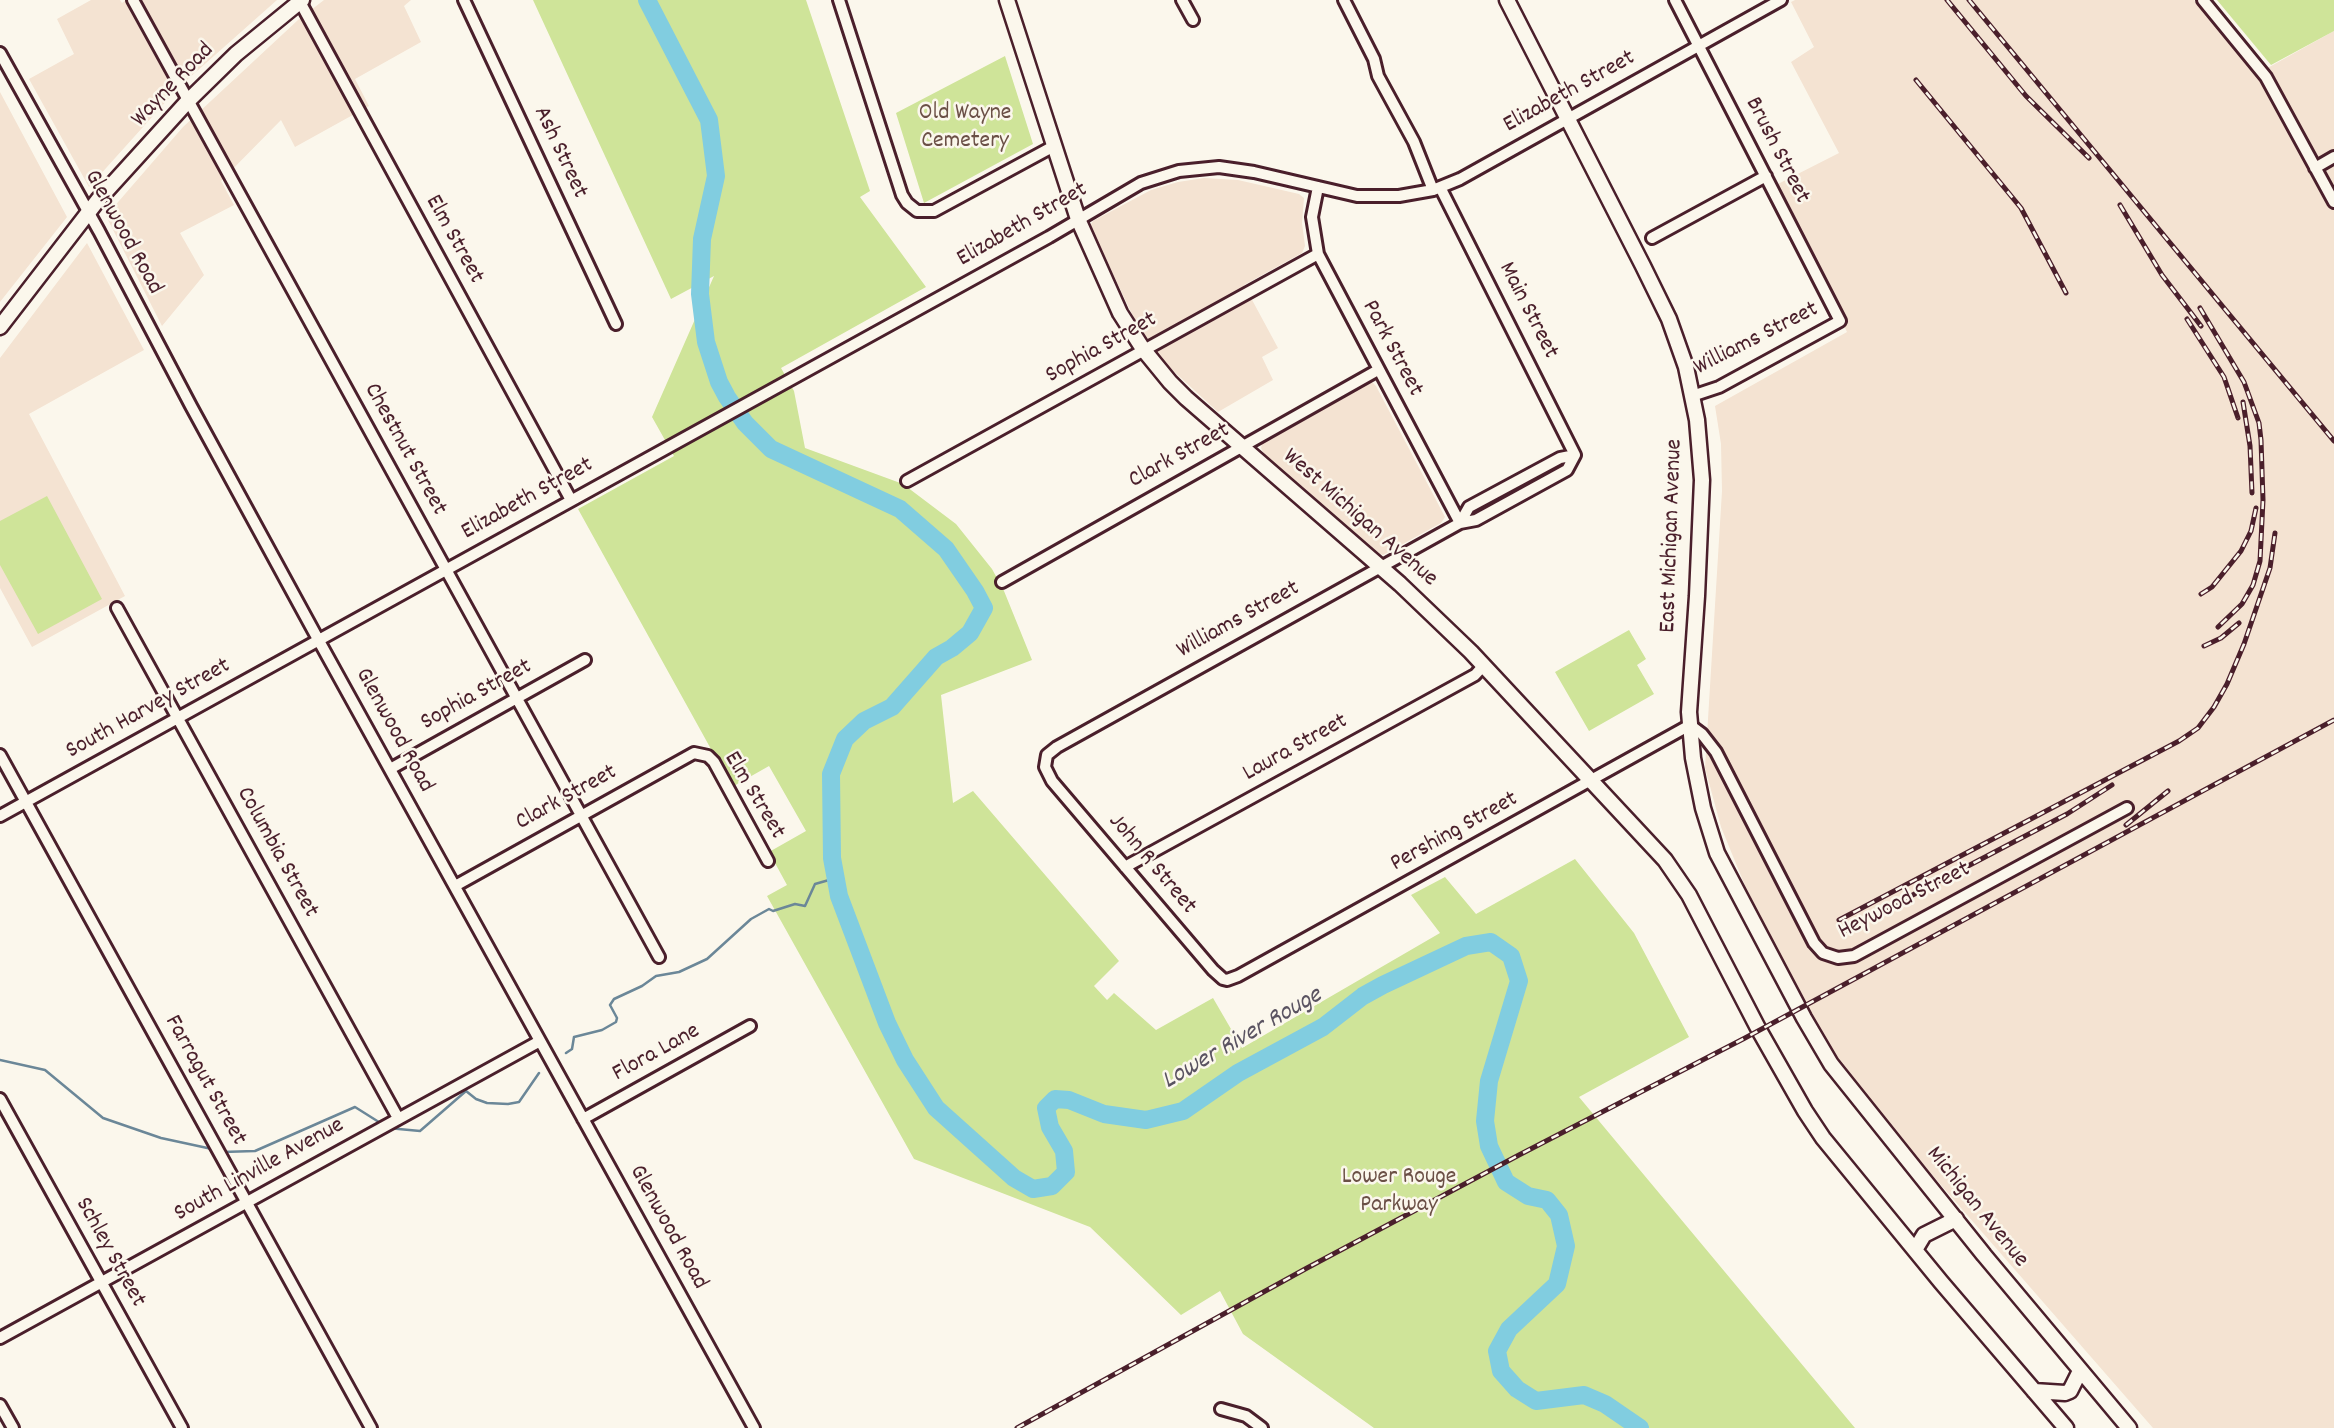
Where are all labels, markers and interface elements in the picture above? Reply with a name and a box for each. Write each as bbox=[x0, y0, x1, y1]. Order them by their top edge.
street label: Wayne Road bbox=[127, 38, 221, 134]
street label: Elizabeth Street bbox=[1499, 45, 1641, 141]
street label: Brush Street bbox=[1737, 93, 1815, 209]
park label: Old Wayne Cemetery bbox=[919, 101, 1011, 157]
street label: Ash Street bbox=[525, 102, 593, 204]
street label: Glenwood Road bbox=[76, 166, 168, 300]
street label: Elizabeth Street bbox=[953, 177, 1093, 275]
street label: Elm Street bbox=[417, 191, 489, 289]
street label: Main Street bbox=[1490, 258, 1564, 364]
street label: Park Street bbox=[1354, 296, 1428, 402]
street label: Williams Street bbox=[1690, 296, 1824, 384]
street label: Sophia Street bbox=[1041, 307, 1163, 391]
street label: Chestnut Street bbox=[356, 379, 452, 521]
street label: Clark Street bbox=[1124, 417, 1236, 497]
street label: East Michigan Avenue bbox=[1655, 439, 1691, 633]
street label: West Michigan Avenue bbox=[1275, 444, 1443, 594]
street label: Elizabeth Street bbox=[457, 452, 599, 548]
street label: Williams Street bbox=[1173, 576, 1305, 666]
street label: South Harvey Street bbox=[62, 653, 236, 767]
street label: Sophia Street bbox=[416, 654, 538, 738]
street label: Glenwood Road bbox=[347, 664, 439, 798]
street label: Laura Street bbox=[1239, 708, 1353, 790]
street label: Elm Street bbox=[716, 747, 790, 845]
street label: Clark Street bbox=[511, 759, 623, 839]
street label: Columbia Street bbox=[228, 783, 324, 923]
street label: Pershing Street bbox=[1386, 786, 1524, 880]
street label: John R Street bbox=[1101, 809, 1201, 921]
street label: Heywood Street bbox=[1834, 856, 1976, 948]
water label: Lower River Rouge bbox=[1157, 982, 1329, 1098]
street label: Farragut Street bbox=[156, 1011, 252, 1151]
street label: Flora Lane bbox=[608, 1018, 706, 1090]
street label: South Linville Avenue bbox=[170, 1112, 350, 1230]
street label: Michigan Avenue bbox=[1918, 1142, 2034, 1274]
street label: Glenwood Road bbox=[621, 1161, 713, 1295]
park label: Lower Rouge Parkway bbox=[1342, 1165, 1456, 1221]
street label: Schley Street bbox=[67, 1193, 151, 1313]

